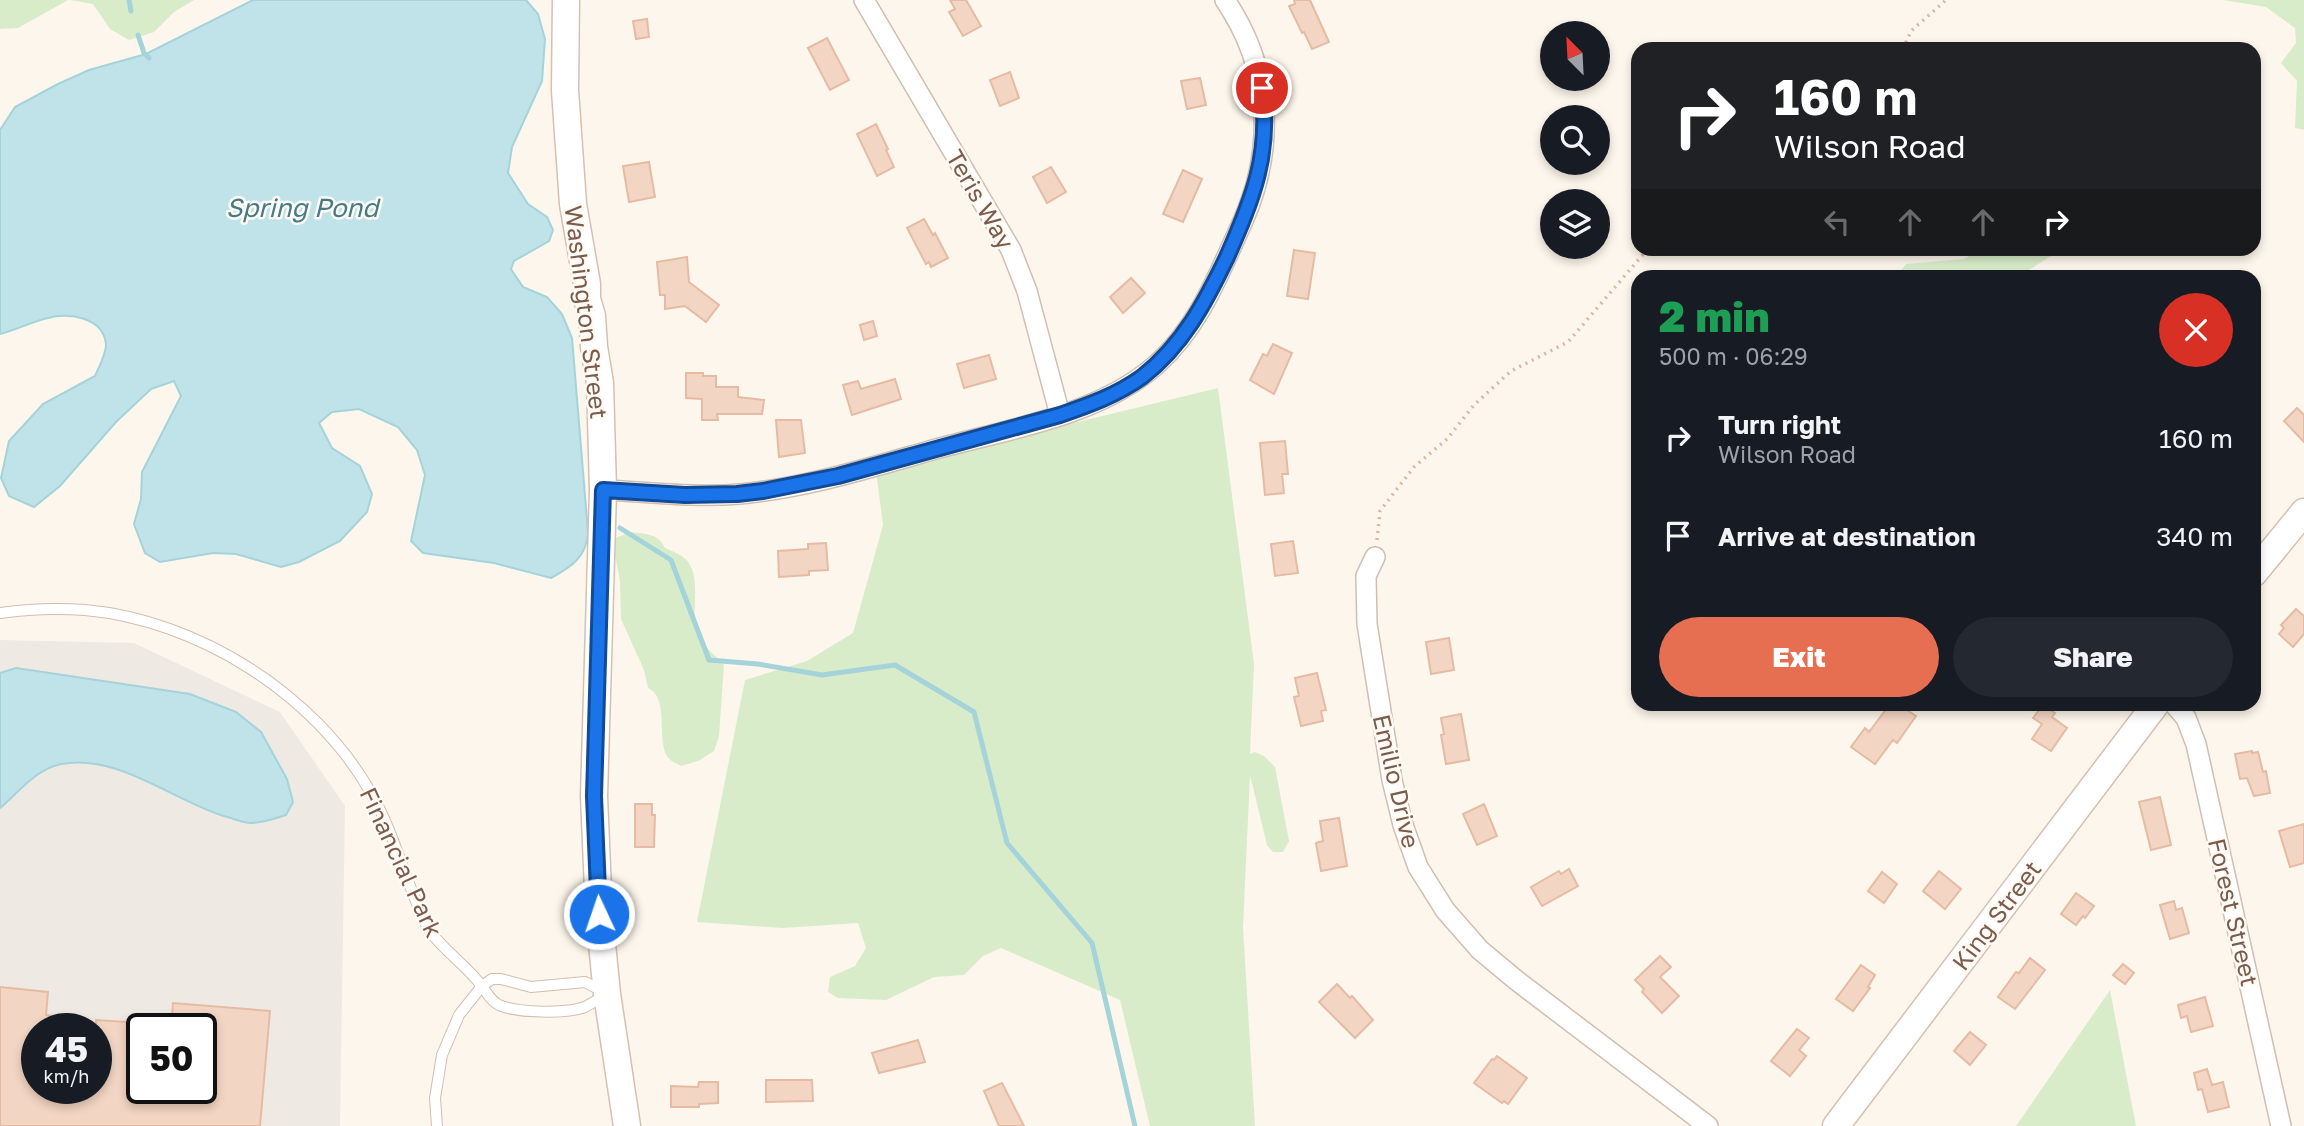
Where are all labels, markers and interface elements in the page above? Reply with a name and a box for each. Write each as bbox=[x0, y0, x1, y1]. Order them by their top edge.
north arrow bbox=[1540, 21, 1610, 91]
map controls bbox=[1540, 21, 1610, 259]
pin bbox=[1232, 58, 1292, 118]
text: 160 m bbox=[1774, 67, 1917, 126]
icon: arrive bbox=[1243, 69, 1281, 107]
icon: right bbox=[1659, 70, 1750, 161]
button: search bbox=[1540, 105, 1610, 175]
text: Wilson Road bbox=[1774, 127, 1966, 165]
street label: Teris Way bbox=[941, 144, 1021, 254]
button: layers bbox=[1540, 189, 1610, 259]
water label: Spring Pond bbox=[226, 192, 381, 223]
icon: left bbox=[1818, 203, 1856, 241]
icon: ahead bbox=[1891, 203, 1929, 241]
icon: ahead bbox=[1964, 203, 2002, 241]
icon: right bbox=[2037, 203, 2075, 241]
street label: Washington Street bbox=[560, 204, 614, 420]
text: 2 min bbox=[1659, 291, 1770, 341]
button: close bbox=[2159, 293, 2233, 367]
text: 500 m · 06:29 bbox=[1659, 342, 1808, 370]
text: Turn right bbox=[1718, 409, 1841, 440]
icon: right bbox=[1659, 419, 1697, 457]
text: 160 m bbox=[2159, 423, 2233, 454]
text: Wilson Road bbox=[1718, 440, 1856, 468]
icon: arrive bbox=[1659, 517, 1697, 555]
text: Arrive at destination bbox=[1718, 521, 1976, 552]
text: 340 m bbox=[2156, 521, 2233, 552]
button: Exit bbox=[1659, 617, 1939, 697]
button: Share bbox=[1953, 617, 2233, 697]
street label: Emilio Drive bbox=[1368, 711, 1426, 851]
street label: Financial Park bbox=[355, 782, 449, 942]
street label: Forest Street bbox=[2203, 835, 2265, 989]
street label: King Street bbox=[1945, 855, 2047, 975]
position arrow bbox=[562, 877, 636, 951]
speed limit sign: 50 bbox=[126, 1013, 217, 1104]
text: 45 bbox=[45, 1028, 88, 1070]
text: km/h bbox=[44, 1065, 89, 1087]

